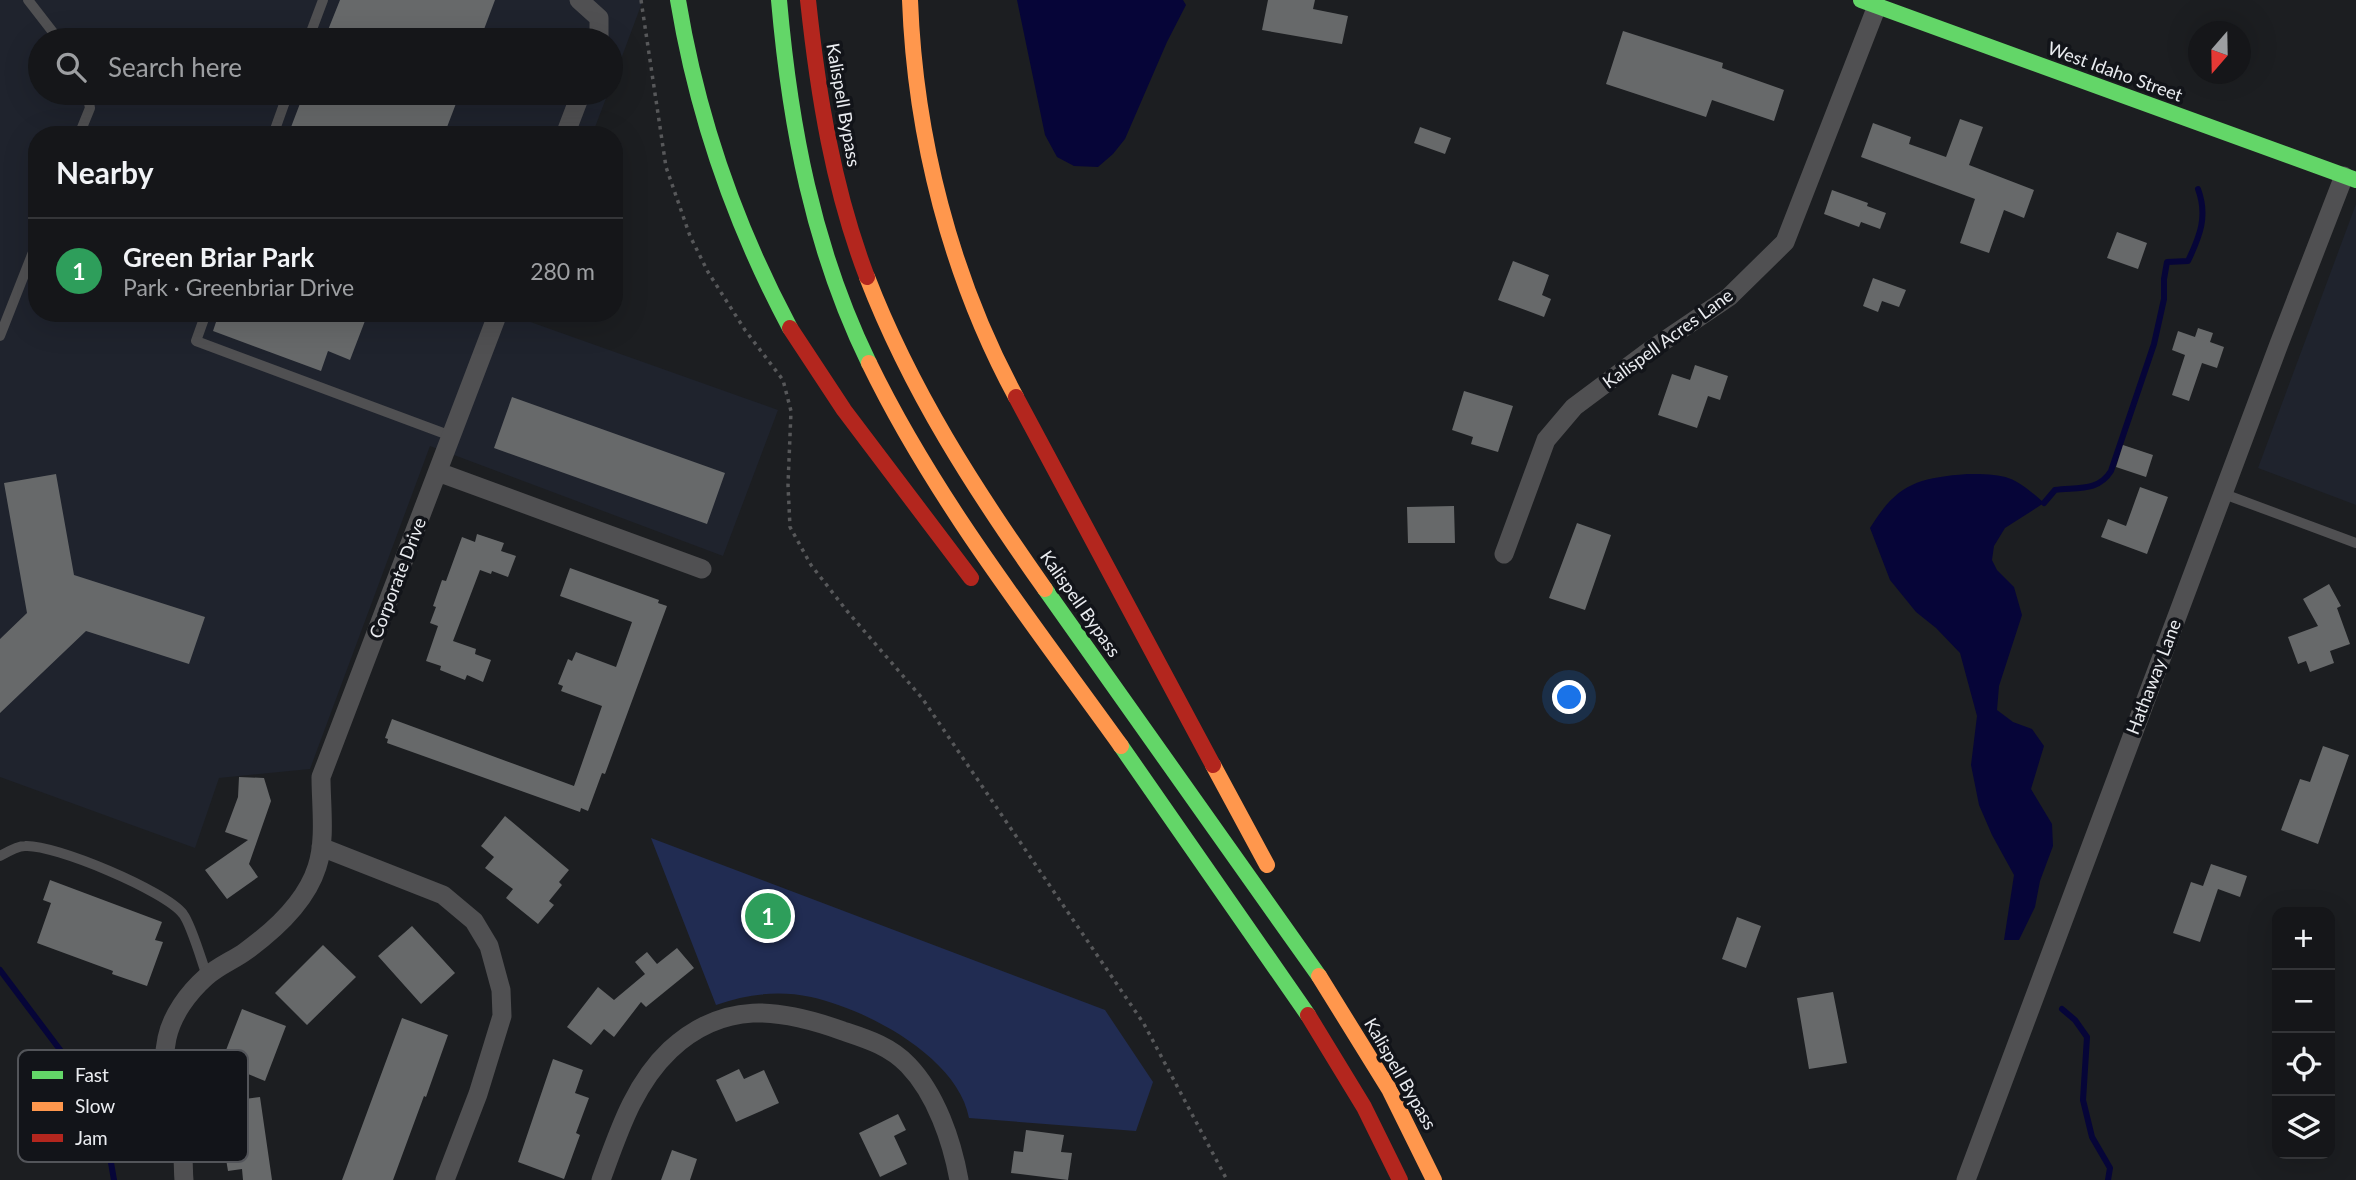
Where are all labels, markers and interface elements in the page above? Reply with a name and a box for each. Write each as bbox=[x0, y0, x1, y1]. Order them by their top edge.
north arrow bbox=[2188, 21, 2251, 84]
search box bbox=[28, 28, 623, 105]
street label: West Idaho Street bbox=[2045, 36, 2186, 106]
street label: Kalispell Bypass bbox=[822, 41, 866, 169]
icon: search bbox=[52, 48, 90, 86]
text: Search here bbox=[108, 51, 242, 83]
text: Nearby bbox=[56, 154, 154, 190]
text: Green Briar Park bbox=[123, 241, 314, 273]
text: 1 bbox=[72, 257, 86, 285]
text: 280 m bbox=[530, 257, 595, 285]
text: Park · Greenbriar Drive bbox=[123, 273, 354, 301]
street label: Kalispell Acres Lane bbox=[1598, 284, 1737, 393]
street label: Corporate Drive bbox=[364, 514, 430, 641]
street label: Kalispell Bypass bbox=[1036, 546, 1126, 661]
street label: Hathaway Lane bbox=[2121, 616, 2185, 737]
your location bbox=[1552, 680, 1586, 714]
pin: 1 bbox=[745, 890, 791, 942]
map controls bbox=[2272, 907, 2335, 1159]
button: + bbox=[2272, 907, 2335, 970]
button: − bbox=[2272, 970, 2335, 1033]
street label: Kalispell Bypass bbox=[1360, 1014, 1442, 1133]
button: locate bbox=[2272, 1033, 2335, 1096]
legend bbox=[18, 1050, 248, 1162]
text: Fast bbox=[75, 1063, 109, 1086]
text: Slow bbox=[75, 1094, 115, 1117]
button: layers bbox=[2272, 1096, 2335, 1159]
text: Jam bbox=[75, 1126, 108, 1149]

